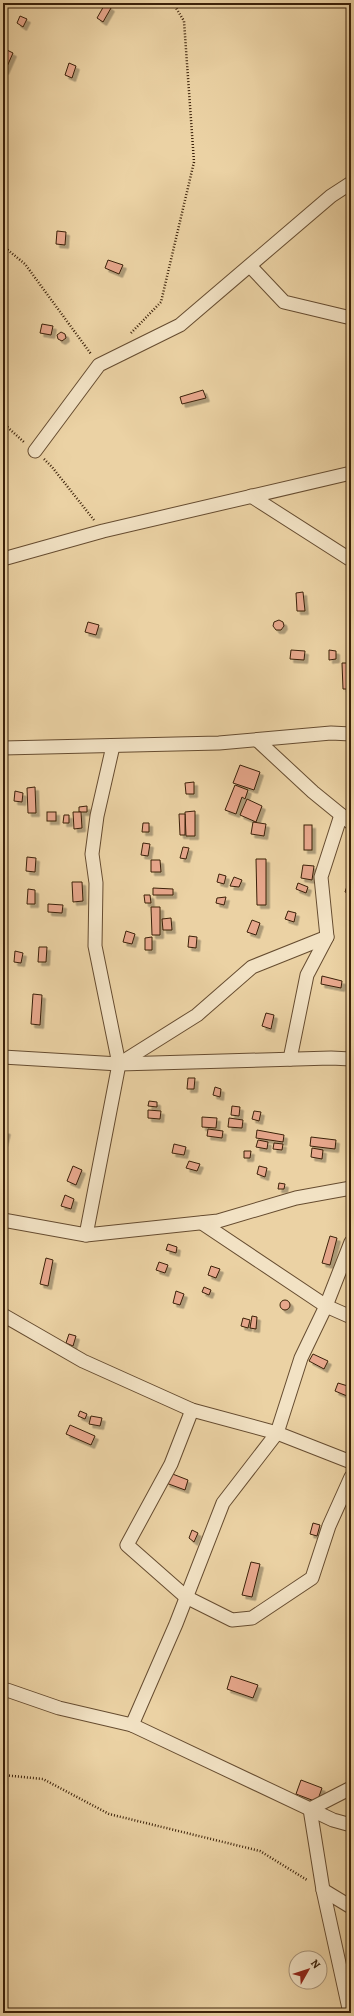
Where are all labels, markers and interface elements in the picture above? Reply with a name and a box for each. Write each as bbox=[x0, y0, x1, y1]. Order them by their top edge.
north arrow bbox=[288, 1950, 328, 1990]
text: N bbox=[307, 1956, 324, 1972]

